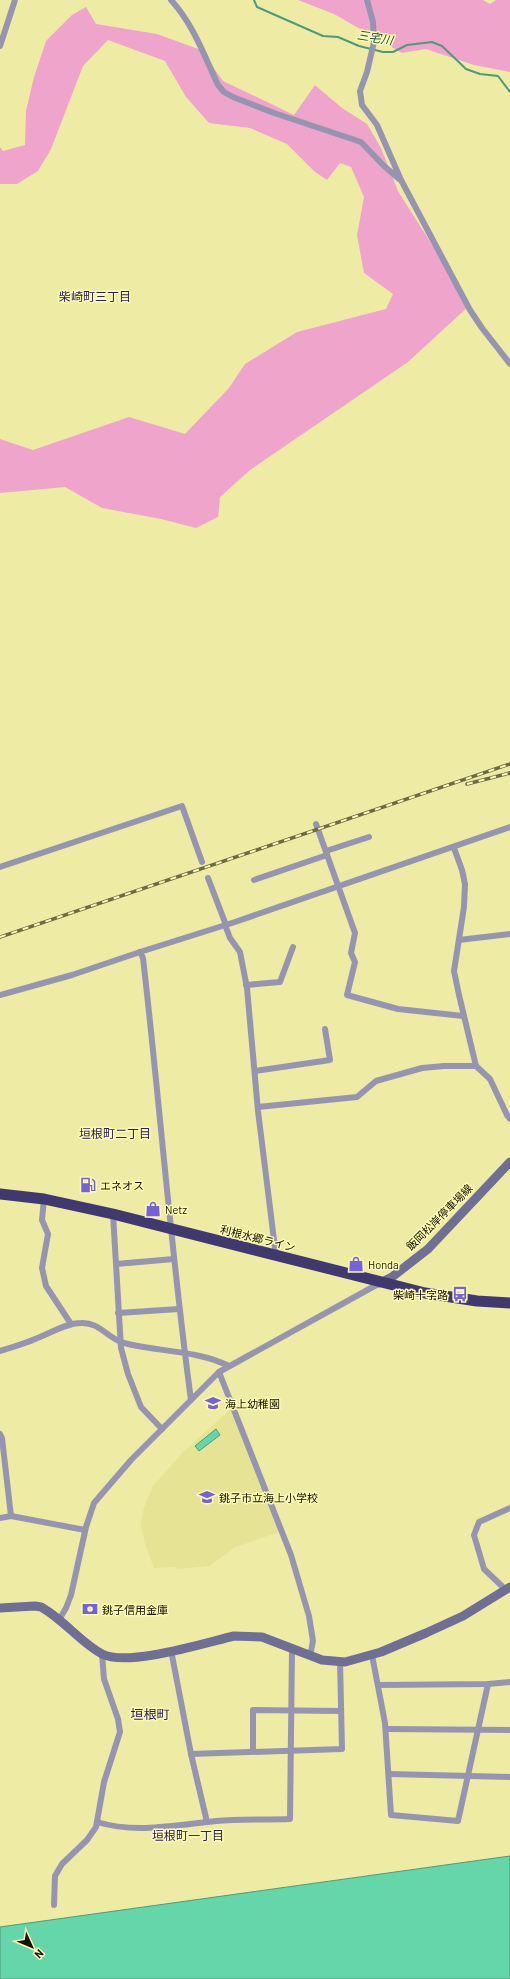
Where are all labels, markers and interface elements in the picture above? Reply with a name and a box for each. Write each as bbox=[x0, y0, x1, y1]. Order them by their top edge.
water label: 三宅川 bbox=[356, 27, 396, 47]
district label: 柴崎町三丁目 bbox=[59, 289, 131, 303]
district label: 垣根町二丁目 bbox=[79, 1126, 151, 1140]
fuel station icon: エネオス bbox=[79, 1176, 97, 1194]
place label: エネオス bbox=[100, 1179, 144, 1192]
street label: 飯岡松岸停車場線 bbox=[403, 1181, 475, 1253]
shop icon: Netz bbox=[144, 1200, 162, 1218]
place label: Netz bbox=[165, 1203, 187, 1216]
street label: 利根水郷ライン bbox=[219, 1222, 297, 1254]
shop icon: Honda bbox=[347, 1255, 365, 1273]
place label: Honda bbox=[368, 1258, 399, 1271]
bus stop icon: 柴崎十字路 bbox=[451, 1285, 469, 1303]
place label: 柴崎十字路 bbox=[393, 1288, 448, 1301]
school or university icon: 海上幼稚園 bbox=[204, 1394, 222, 1412]
place label: 海上幼稚園 bbox=[225, 1397, 280, 1410]
school or university icon: 銚子市立海上小学校 bbox=[198, 1488, 216, 1506]
place label: 銚子市立海上小学校 bbox=[219, 1491, 318, 1504]
bank icon: 銚子信用金庫 bbox=[81, 1600, 99, 1618]
place label: 銚子信用金庫 bbox=[102, 1603, 168, 1616]
district label: 垣根町 bbox=[130, 1706, 170, 1722]
district label: 垣根町一丁目 bbox=[152, 1828, 224, 1842]
north arrow bbox=[12, 1927, 52, 1967]
text: N bbox=[32, 1947, 47, 1961]

